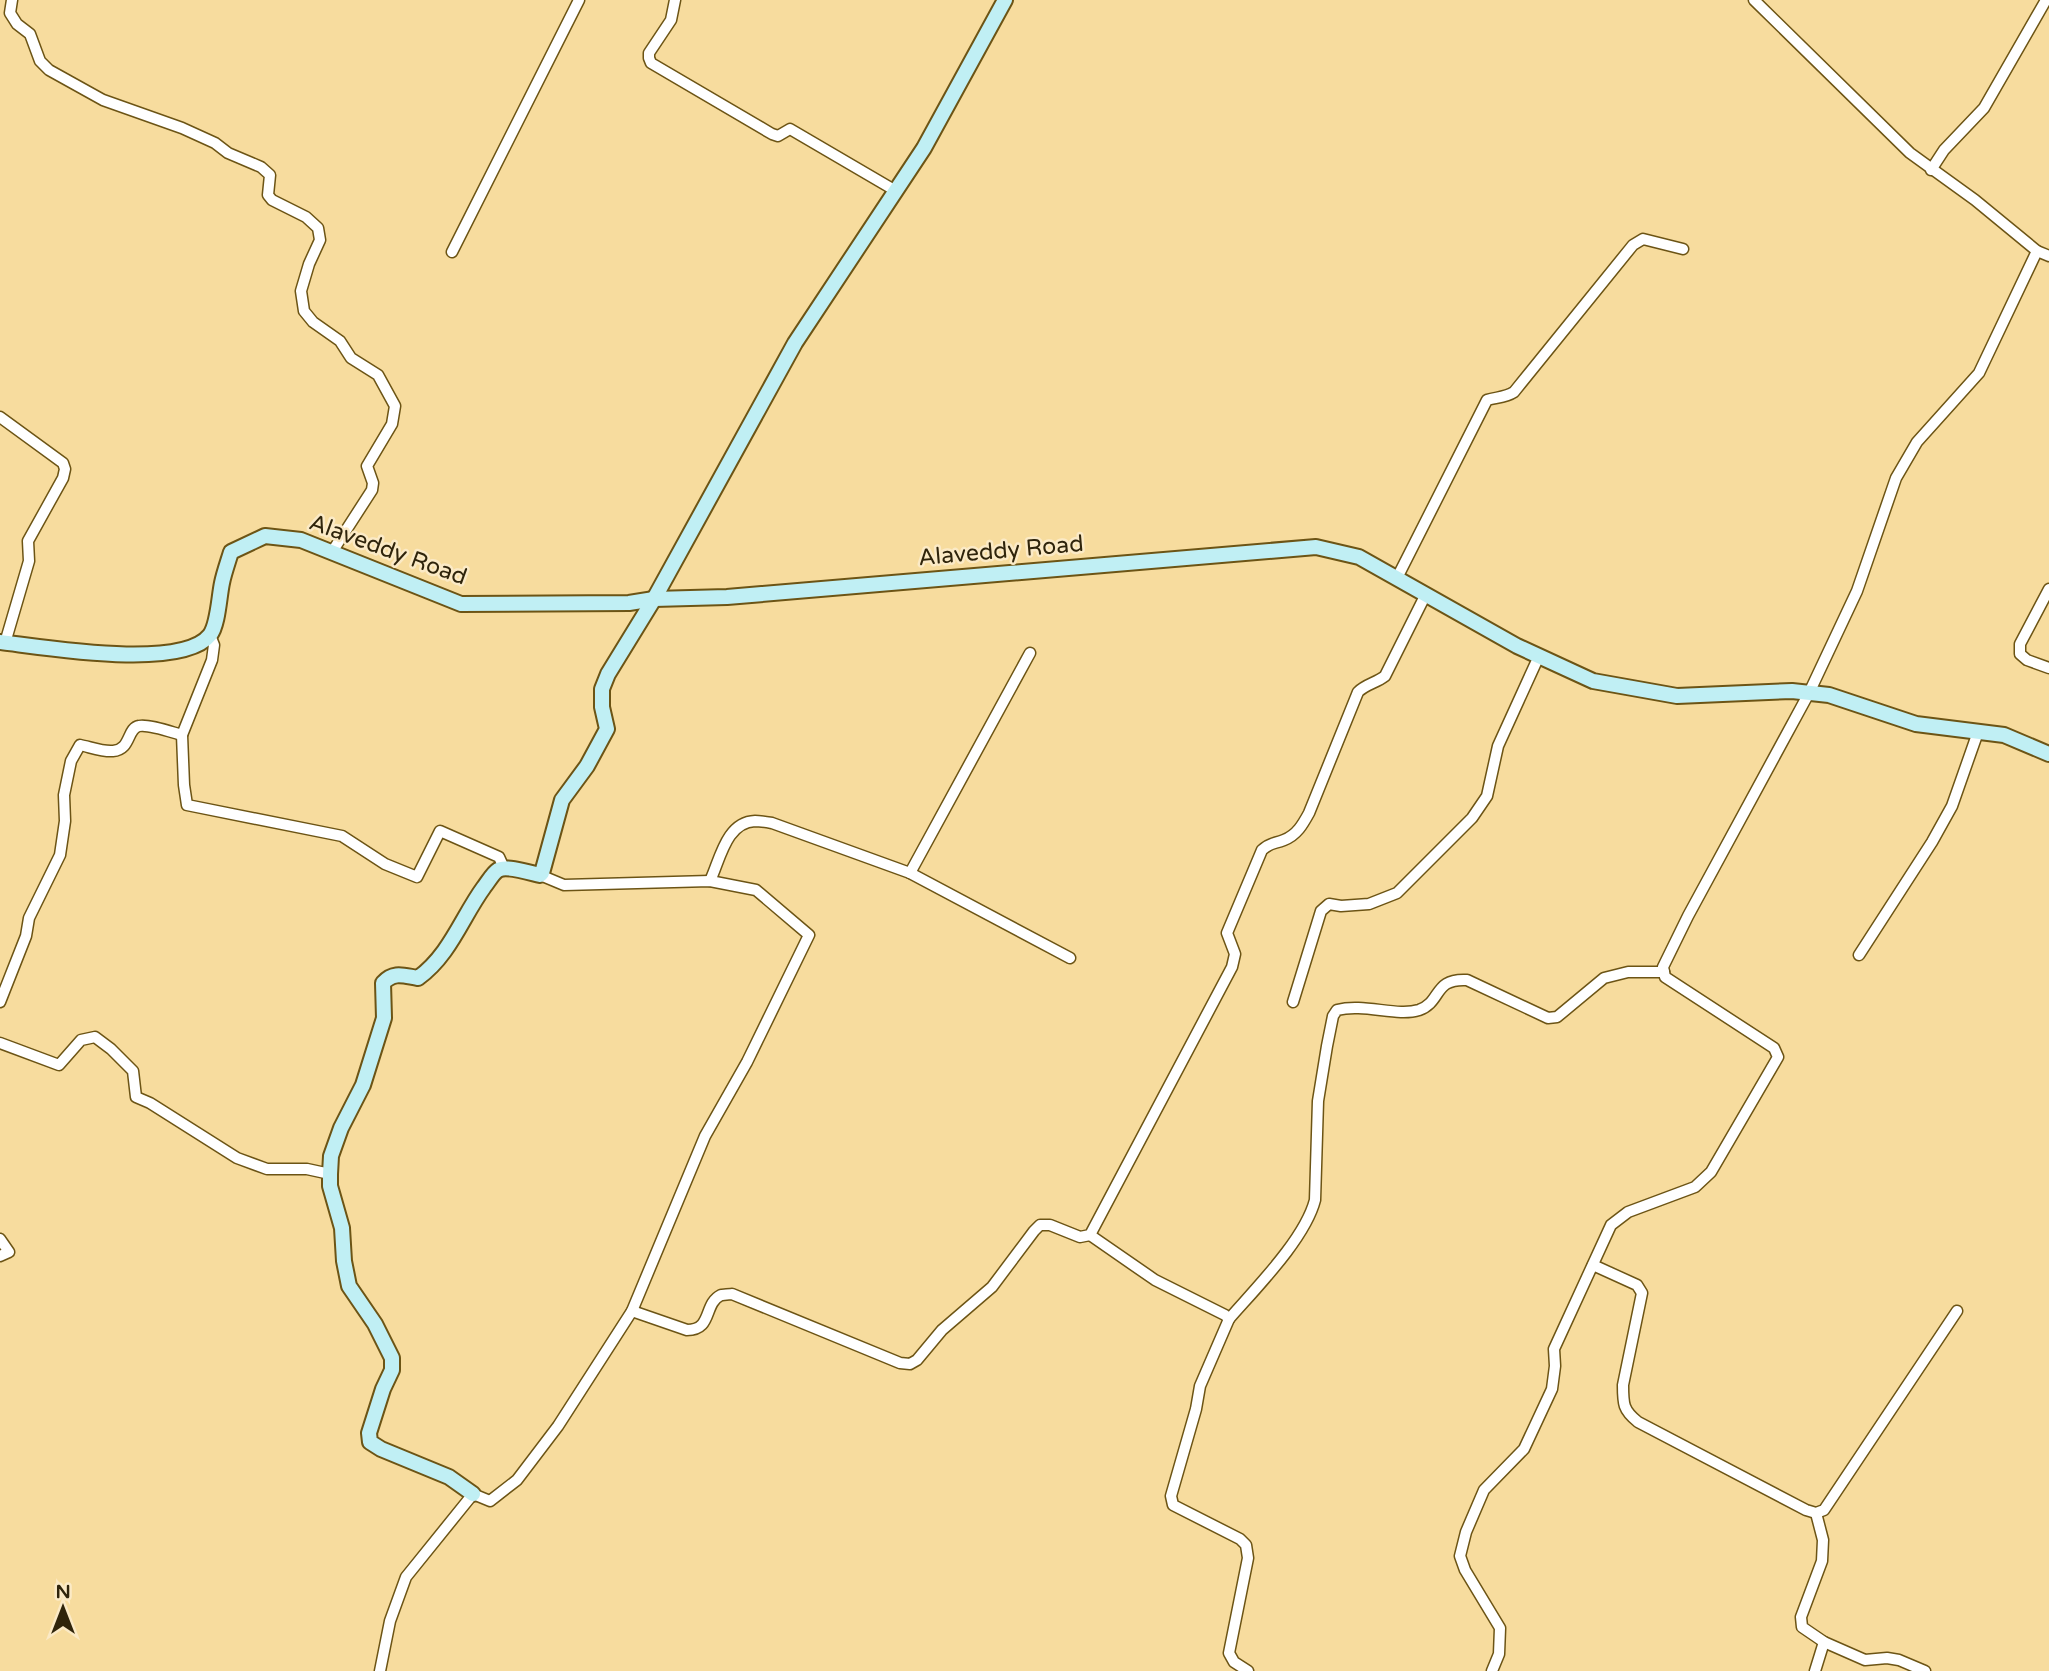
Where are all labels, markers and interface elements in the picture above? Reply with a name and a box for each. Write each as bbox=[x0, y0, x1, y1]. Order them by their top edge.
street label: Alaveddy Road bbox=[305, 509, 471, 591]
street label: Alaveddy Road bbox=[917, 530, 1085, 572]
north arrow bbox=[28, 1573, 98, 1643]
text: N bbox=[55, 1581, 71, 1603]

